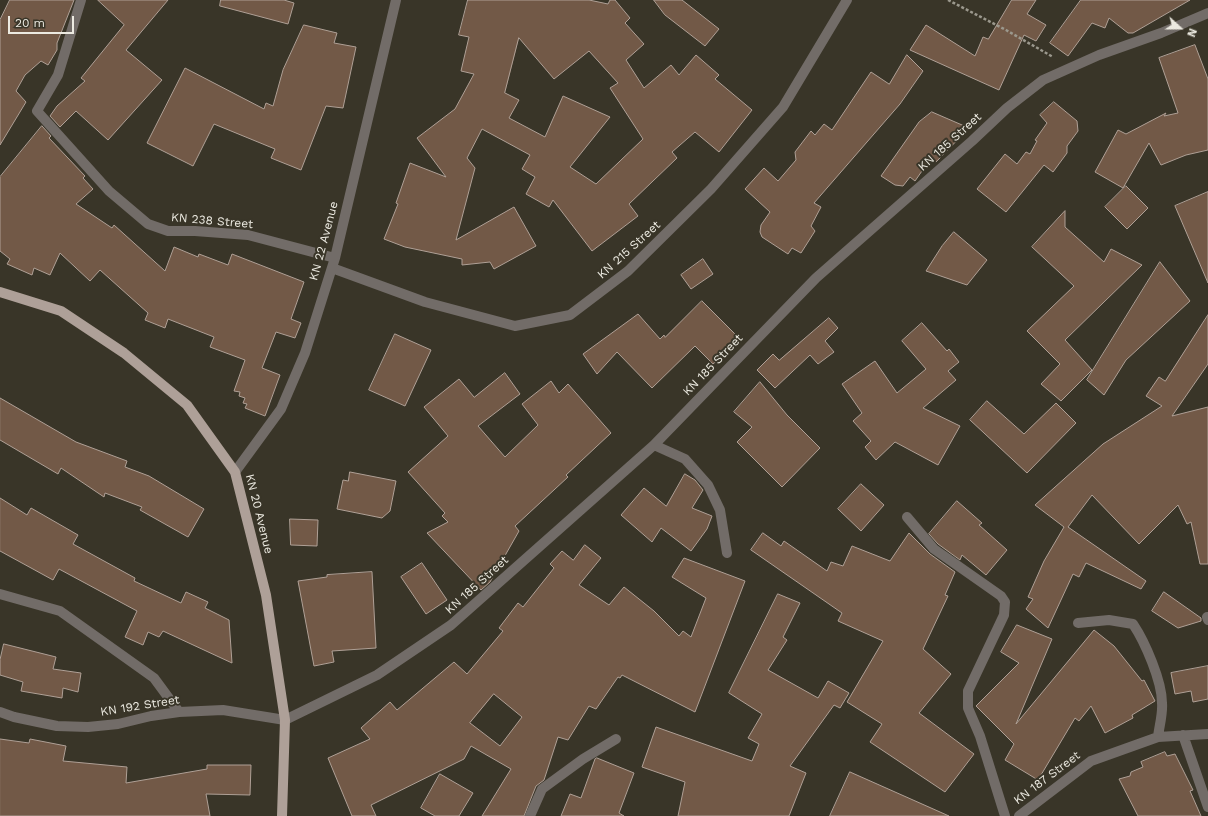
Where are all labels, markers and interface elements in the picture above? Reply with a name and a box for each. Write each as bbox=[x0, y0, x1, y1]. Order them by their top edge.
scale bar bbox=[10, 8, 76, 34]
north arrow bbox=[1160, 8, 1200, 48]
text: 20 m bbox=[15, 16, 45, 30]
text: N bbox=[1184, 26, 1199, 39]
street label: KN 185 Street bbox=[915, 110, 985, 174]
street label: KN 22 Avenue bbox=[307, 200, 341, 282]
street label: KN 238 Street bbox=[170, 210, 254, 232]
street label: KN 215 Street bbox=[595, 218, 663, 282]
street label: KN 185 Street bbox=[680, 331, 746, 399]
street label: KN 20 Avenue bbox=[242, 473, 276, 555]
street label: KN 185 Street bbox=[442, 553, 512, 617]
street label: KN 192 Street bbox=[99, 693, 181, 719]
street label: KN 187 Street bbox=[1011, 748, 1083, 808]

